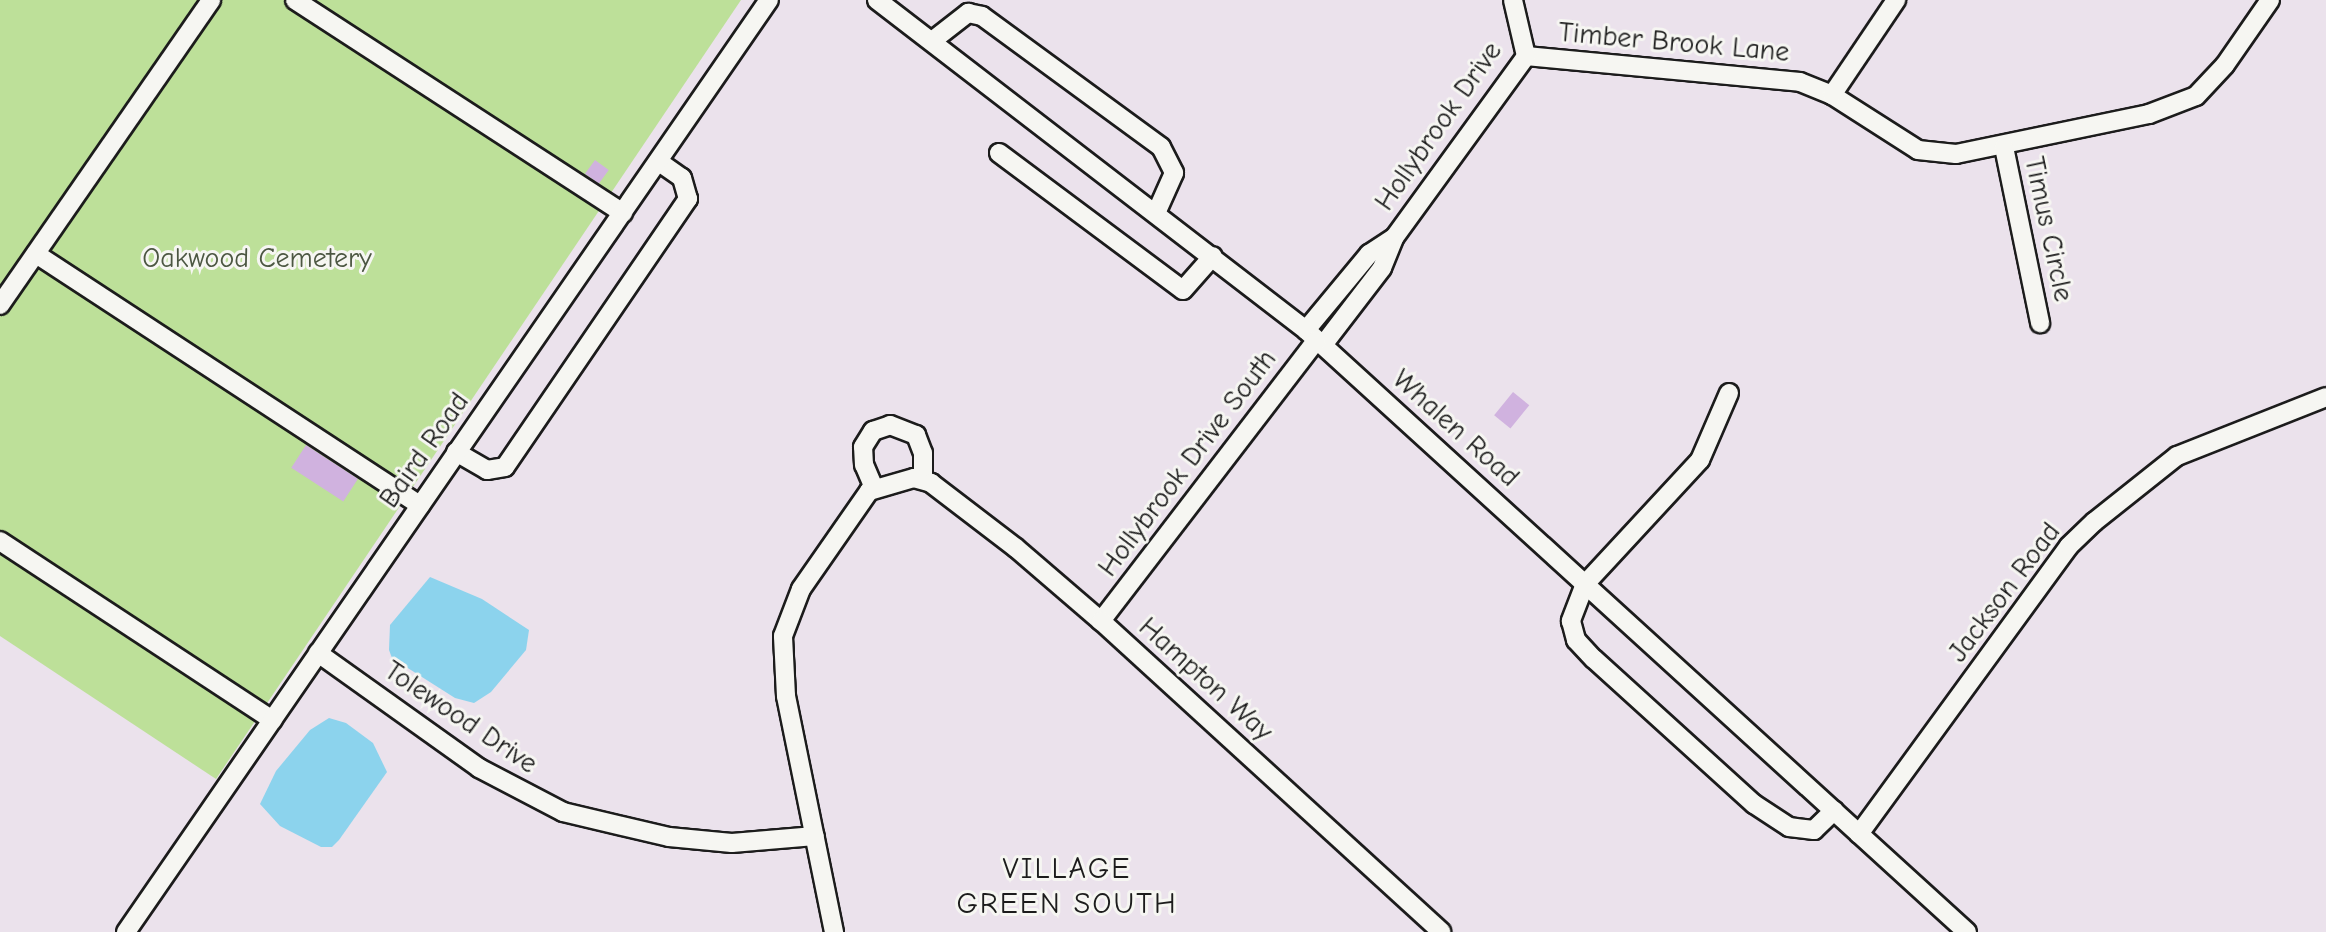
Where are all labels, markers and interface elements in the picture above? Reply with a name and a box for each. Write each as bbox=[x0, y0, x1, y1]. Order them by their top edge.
street label: Timber Brook Lane bbox=[1557, 15, 1791, 69]
street label: Hollybrook Drive bbox=[1367, 35, 1509, 217]
street label: Timus Circle bbox=[2017, 154, 2081, 304]
park label: Oakwood Cemetery bbox=[142, 241, 372, 275]
street label: Hollybrook Drive South bbox=[1091, 343, 1283, 583]
street label: Whalen Road bbox=[1386, 362, 1526, 494]
street label: Baird Road bbox=[372, 386, 476, 514]
street label: Jackson Road bbox=[1941, 516, 2067, 668]
street label: Hampton Way bbox=[1132, 610, 1280, 748]
street label: Tolewood Drive bbox=[378, 654, 544, 780]
district label: VILLAGE GREEN SOUTH bbox=[956, 851, 1178, 922]

